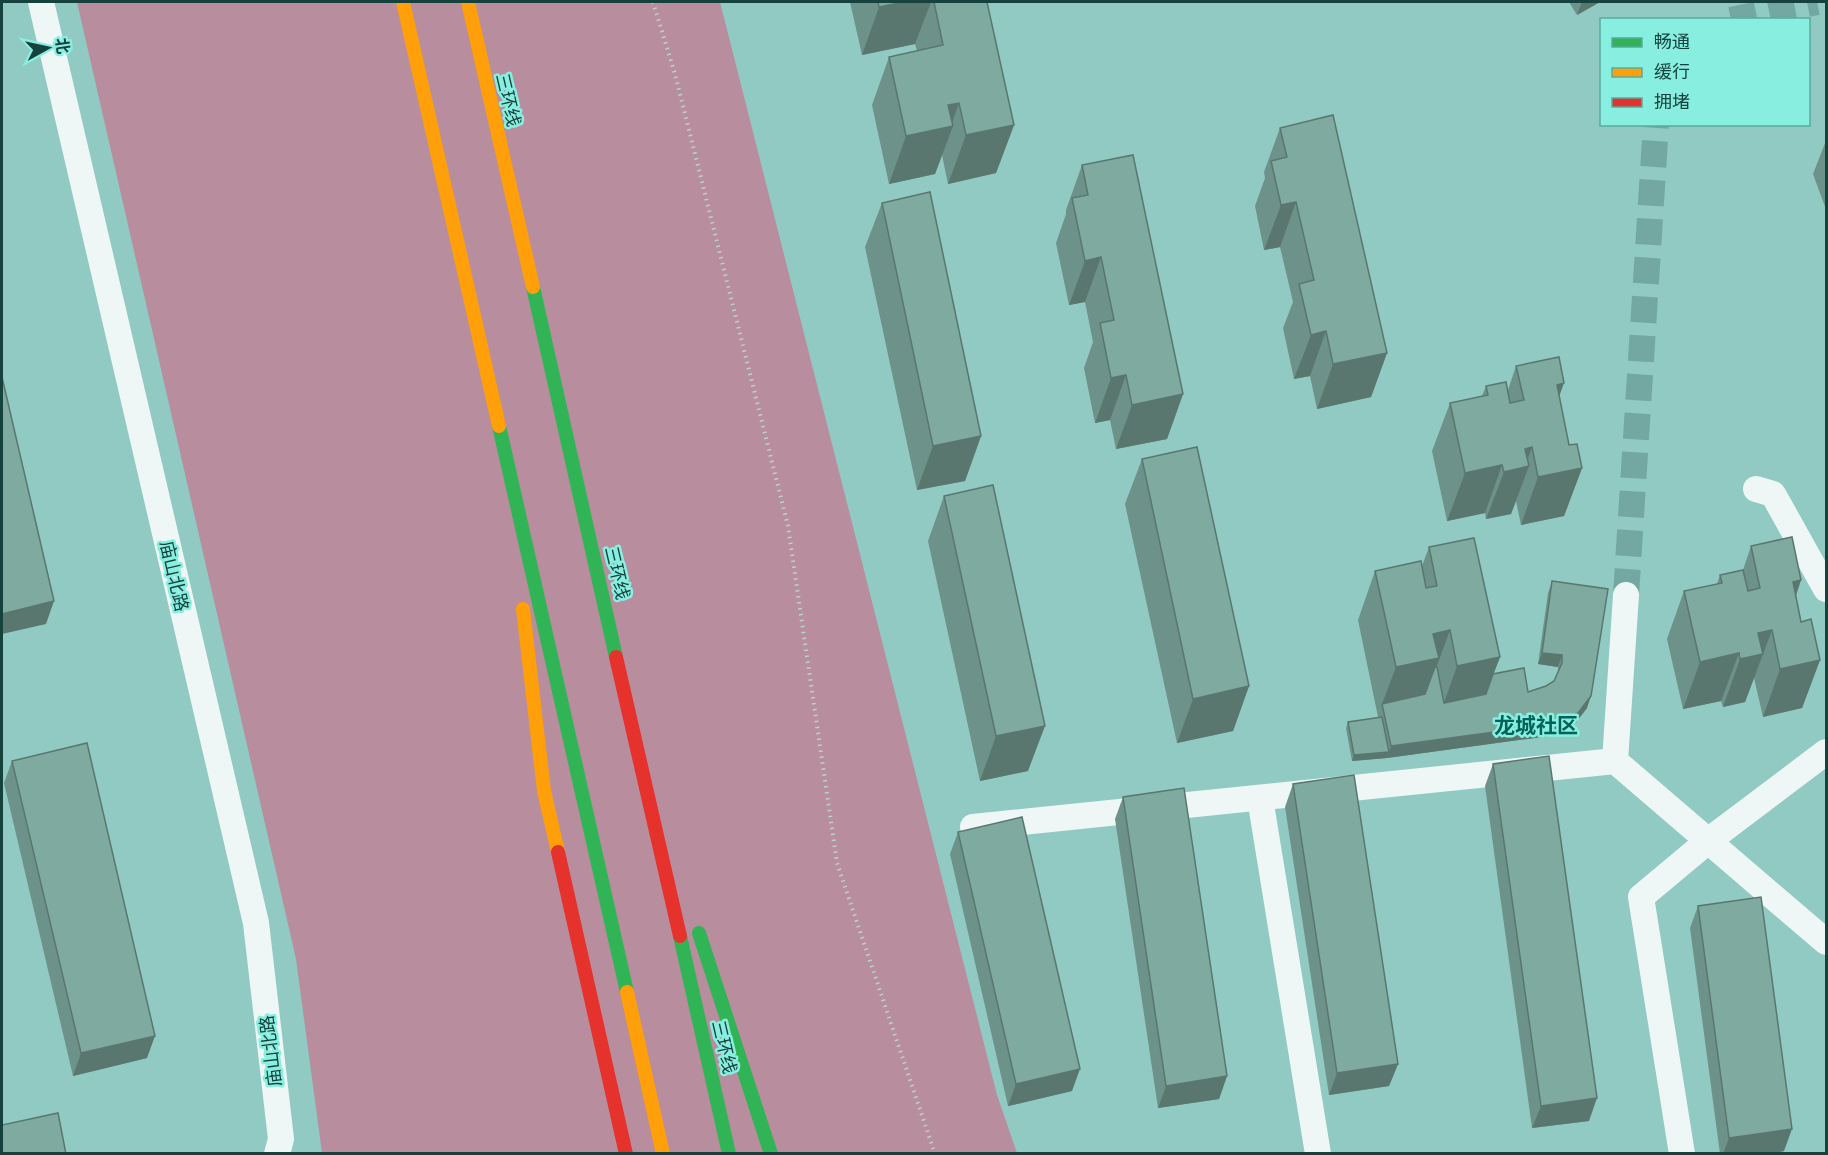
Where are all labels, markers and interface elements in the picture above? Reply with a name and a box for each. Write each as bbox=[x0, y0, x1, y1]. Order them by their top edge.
north arrow bbox=[18, 18, 78, 78]
legend bbox=[1600, 18, 1810, 126]
text: 畅通 bbox=[1654, 31, 1690, 53]
text: 北 bbox=[52, 37, 73, 55]
text: 缓行 bbox=[1654, 61, 1690, 83]
street label: 三环线 bbox=[491, 71, 525, 129]
text: 拥堵 bbox=[1654, 91, 1690, 113]
street label: 庙山北路 bbox=[155, 538, 193, 614]
street label: 三环线 bbox=[600, 544, 634, 602]
district label: 龙城社区 bbox=[1494, 713, 1578, 739]
street label: 庙山北路 bbox=[256, 1014, 286, 1088]
street label: 三环线 bbox=[707, 1018, 741, 1076]

